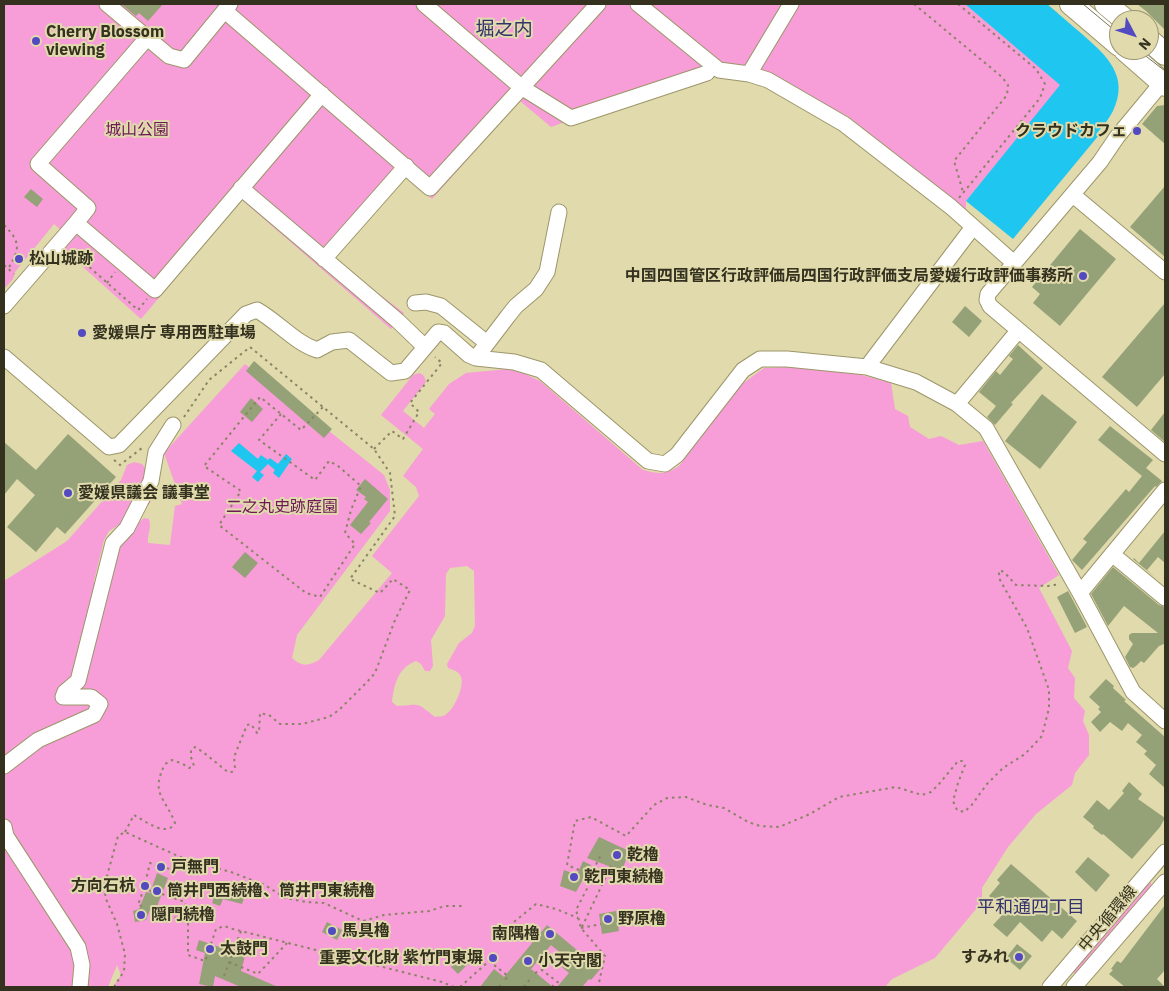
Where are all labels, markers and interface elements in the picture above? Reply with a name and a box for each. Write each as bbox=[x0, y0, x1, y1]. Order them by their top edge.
north arrow bbox=[1109, 10, 1159, 60]
district label: 堀之内 bbox=[476, 19, 532, 41]
place label: Cherry Blossom viewing bbox=[46, 22, 164, 60]
text: N bbox=[1135, 34, 1155, 54]
marker: Cherry Blossom viewing bbox=[30, 35, 42, 47]
park label: 城山公園 bbox=[105, 120, 169, 140]
place label: クラウドカフェ bbox=[1015, 121, 1127, 141]
marker: クラウドカフェ bbox=[1131, 125, 1143, 137]
place label: 松山城跡 bbox=[29, 249, 93, 269]
marker: 松山城跡 bbox=[13, 253, 25, 265]
place label: 中国四国管区行政評価局四国行政評価支局愛媛行政評価事務所 bbox=[625, 266, 1073, 286]
marker: 中国四国管区行政評価局四国行政評価支局愛媛行政評価事務所 bbox=[1077, 270, 1089, 282]
place label: 愛媛県庁 専用西駐車場 bbox=[92, 323, 256, 343]
marker: 愛媛県庁 専用西駐車場 bbox=[76, 327, 88, 339]
place label: 愛媛県議会 議事堂 bbox=[78, 483, 210, 503]
marker: 愛媛県議会 議事堂 bbox=[62, 487, 74, 499]
park label: 二之丸史跡庭園 bbox=[226, 497, 338, 517]
place label: 乾櫓 bbox=[627, 845, 659, 865]
marker: 乾櫓 bbox=[611, 849, 623, 861]
place label: 戸無門 bbox=[171, 857, 219, 877]
marker: 戸無門 bbox=[155, 861, 167, 873]
place label: 乾門東続櫓 bbox=[584, 867, 664, 887]
marker: 乾門東続櫓 bbox=[568, 871, 580, 883]
place label: 方向石杭 bbox=[71, 876, 135, 896]
marker: 方向石杭 bbox=[139, 880, 151, 892]
place label: 筒井門西続櫓、筒井門東続櫓 bbox=[167, 881, 375, 901]
street label: 中央循環線 bbox=[1075, 882, 1141, 956]
marker: 筒井門西続櫓、筒井門東続櫓 bbox=[151, 885, 163, 897]
district label: 平和通四丁目 bbox=[977, 897, 1085, 919]
place label: 隠門続櫓 bbox=[151, 905, 215, 925]
marker: 隠門続櫓 bbox=[135, 909, 147, 921]
place label: 野原櫓 bbox=[618, 909, 666, 929]
marker: 野原櫓 bbox=[602, 913, 614, 925]
place label: 馬具櫓 bbox=[342, 921, 390, 941]
place label: 南隅櫓 bbox=[492, 924, 540, 944]
marker: 馬具櫓 bbox=[326, 925, 338, 937]
marker: 南隅櫓 bbox=[544, 928, 556, 940]
place label: 太鼓門 bbox=[220, 939, 268, 959]
marker: 太鼓門 bbox=[204, 943, 216, 955]
place label: すみれ bbox=[961, 947, 1009, 967]
place label: 重要文化財 紫竹門東塀 bbox=[319, 948, 483, 968]
place label: 小天守閣 bbox=[538, 951, 602, 971]
marker: すみれ bbox=[1013, 951, 1025, 963]
marker: 重要文化財 紫竹門東塀 bbox=[487, 952, 499, 964]
marker: 小天守閣 bbox=[522, 955, 534, 967]

